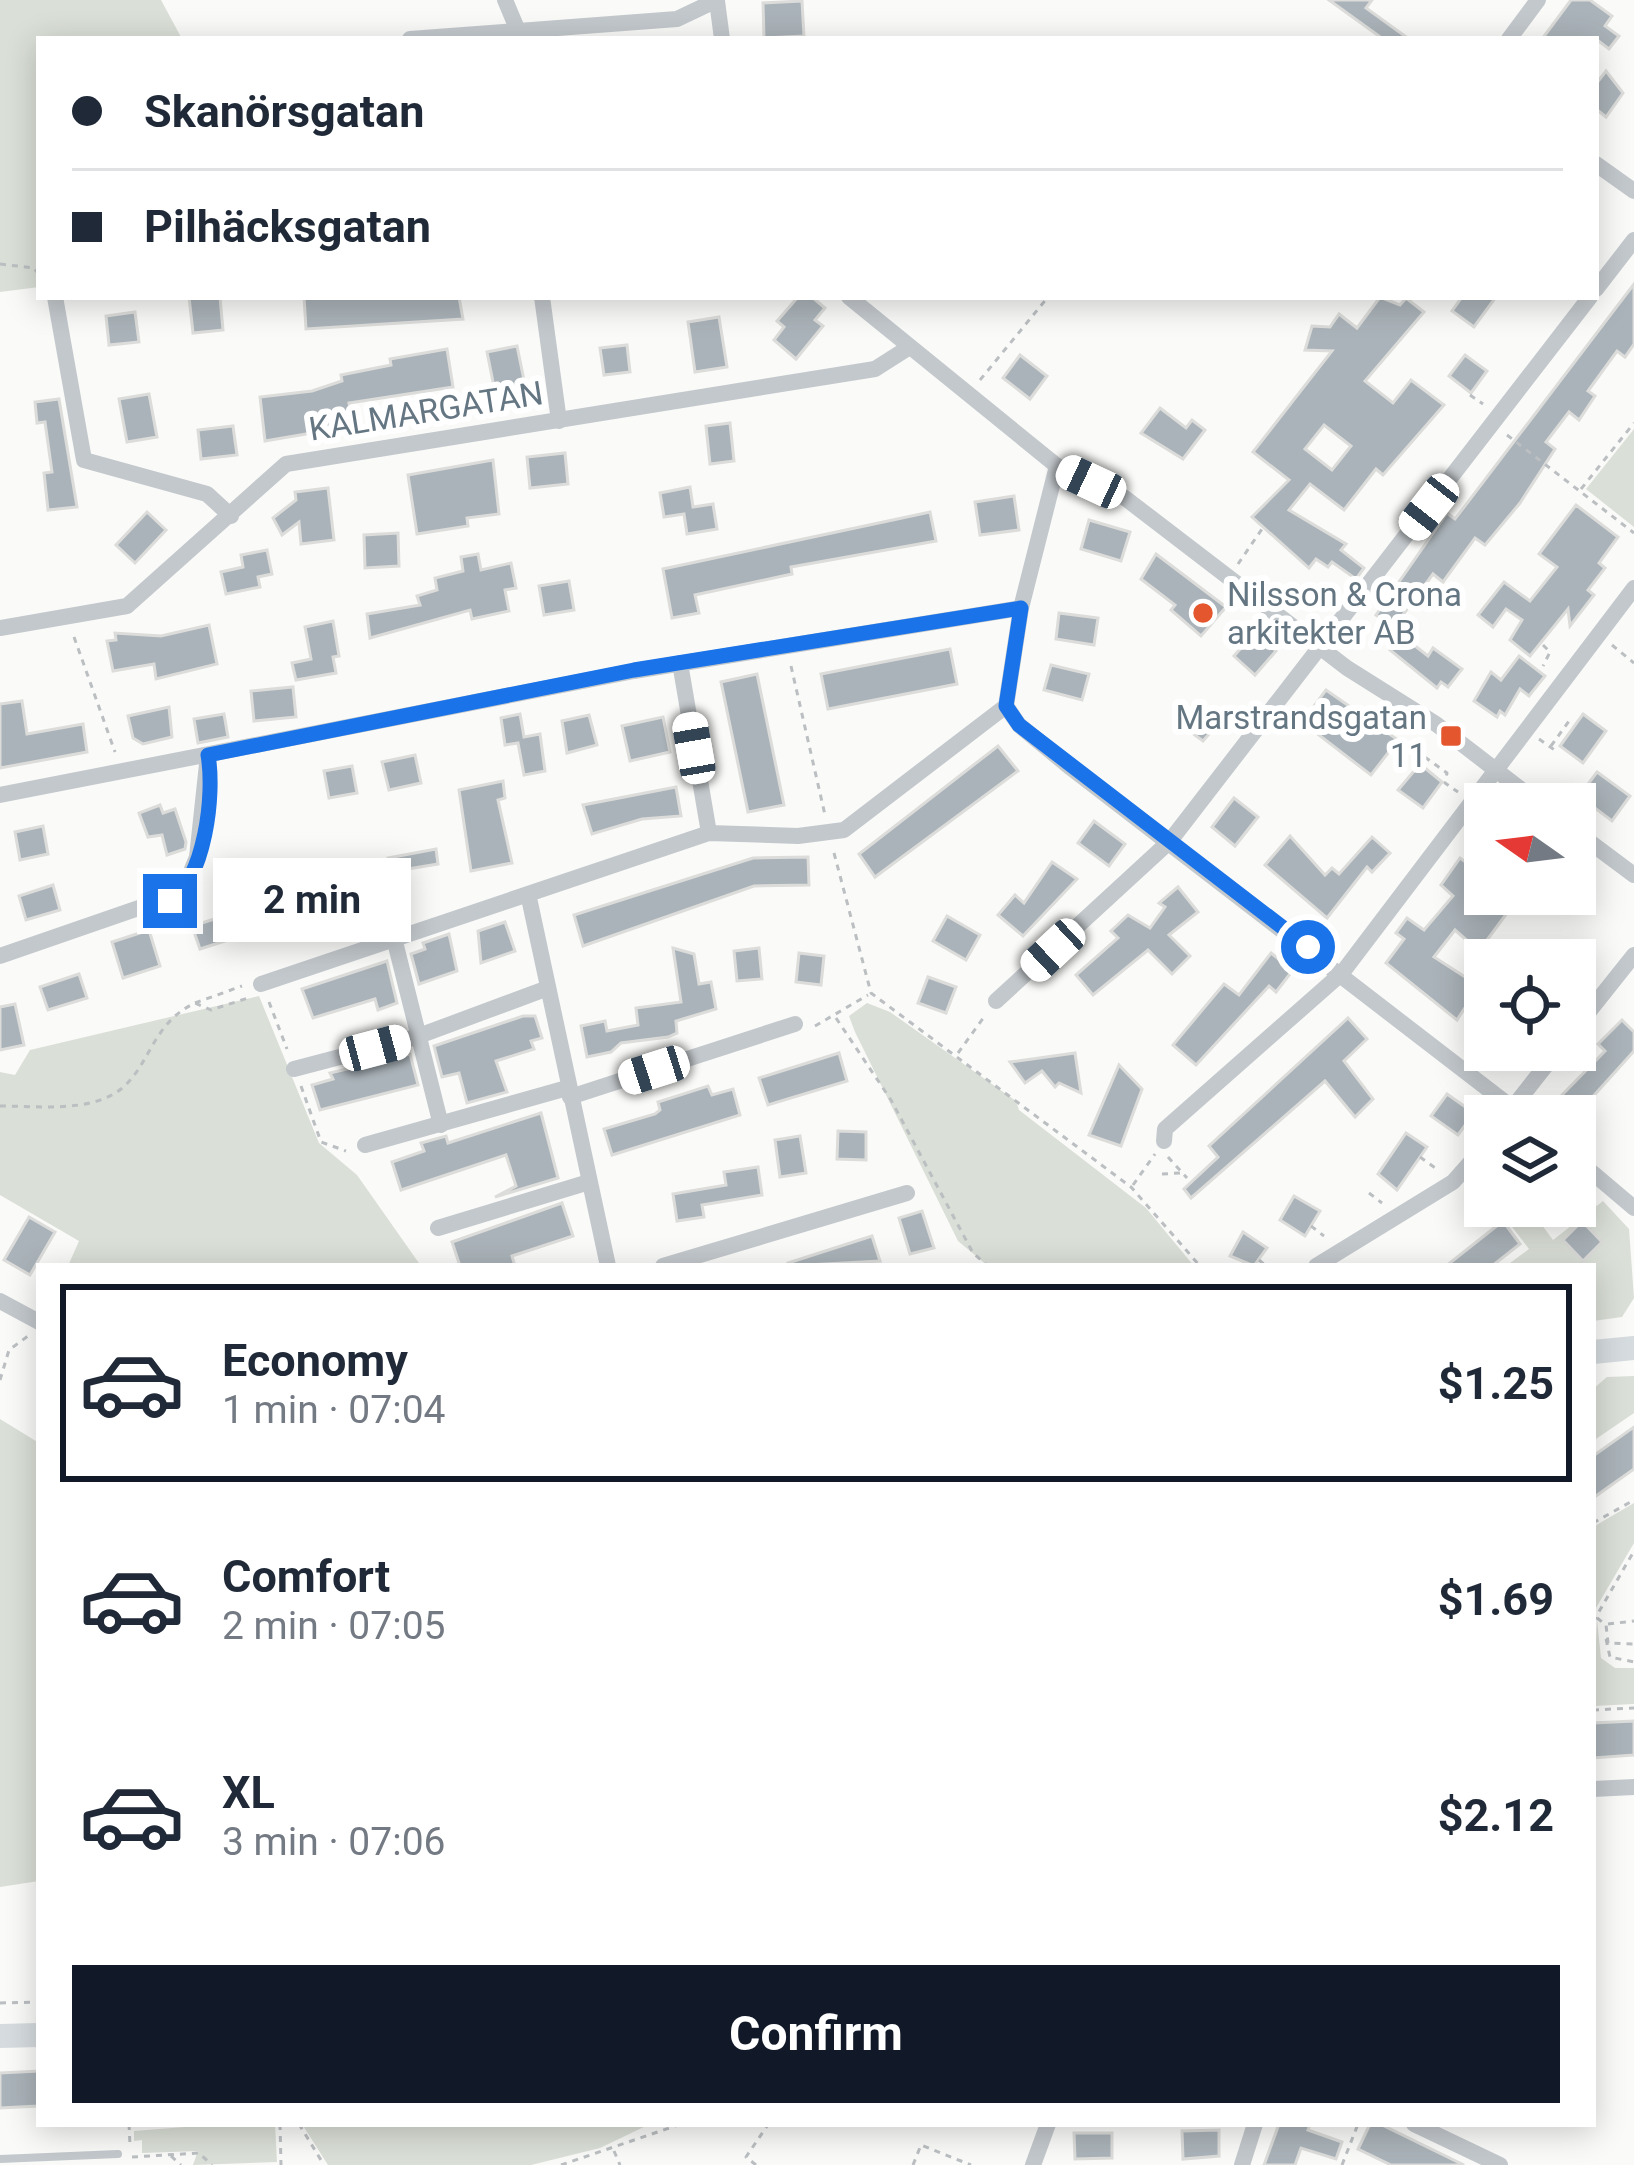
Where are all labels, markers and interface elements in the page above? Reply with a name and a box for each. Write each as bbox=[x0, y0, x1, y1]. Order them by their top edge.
text: Skanörsgatan bbox=[144, 85, 424, 138]
text: Pilhäcksgatan bbox=[144, 200, 431, 253]
street label: KALMARGATAN bbox=[306, 373, 546, 449]
car bbox=[1051, 450, 1131, 514]
car bbox=[1393, 468, 1465, 546]
place label: Nilsson & Crona arkitekter AB bbox=[1227, 575, 1462, 652]
marker: Nilsson & Crona arkitekter AB bbox=[1190, 600, 1216, 626]
place label: Marstrandsgatan 11 bbox=[1175, 698, 1427, 775]
car bbox=[670, 709, 718, 787]
marker: Marstrandsgatan 11 bbox=[1438, 723, 1464, 749]
north arrow bbox=[1464, 783, 1596, 915]
map controls bbox=[1464, 783, 1596, 1227]
callout: 2 min bbox=[212, 859, 410, 943]
route end bbox=[143, 874, 197, 928]
text: 2 min bbox=[263, 877, 361, 923]
car bbox=[1014, 912, 1092, 988]
route start bbox=[1281, 920, 1335, 974]
button: locate bbox=[1464, 939, 1596, 1071]
car bbox=[336, 1021, 414, 1075]
car bbox=[614, 1042, 694, 1098]
button: layers bbox=[1464, 1095, 1596, 1227]
icon: car bbox=[78, 1329, 186, 1437]
text: Economy bbox=[222, 1334, 408, 1387]
text: $1.25 bbox=[1438, 1357, 1554, 1410]
text: 1 min · 07:04 bbox=[222, 1387, 445, 1433]
icon: car bbox=[78, 1545, 186, 1653]
text: Comfort bbox=[222, 1550, 390, 1603]
text: $1.69 bbox=[1438, 1573, 1554, 1626]
text: 2 min · 07:05 bbox=[222, 1603, 445, 1649]
icon: car bbox=[78, 1761, 186, 1869]
text: XL bbox=[222, 1766, 275, 1819]
text: $2.12 bbox=[1438, 1789, 1554, 1842]
text: 3 min · 07:06 bbox=[222, 1819, 445, 1865]
button: Confirm bbox=[72, 1965, 1560, 2103]

